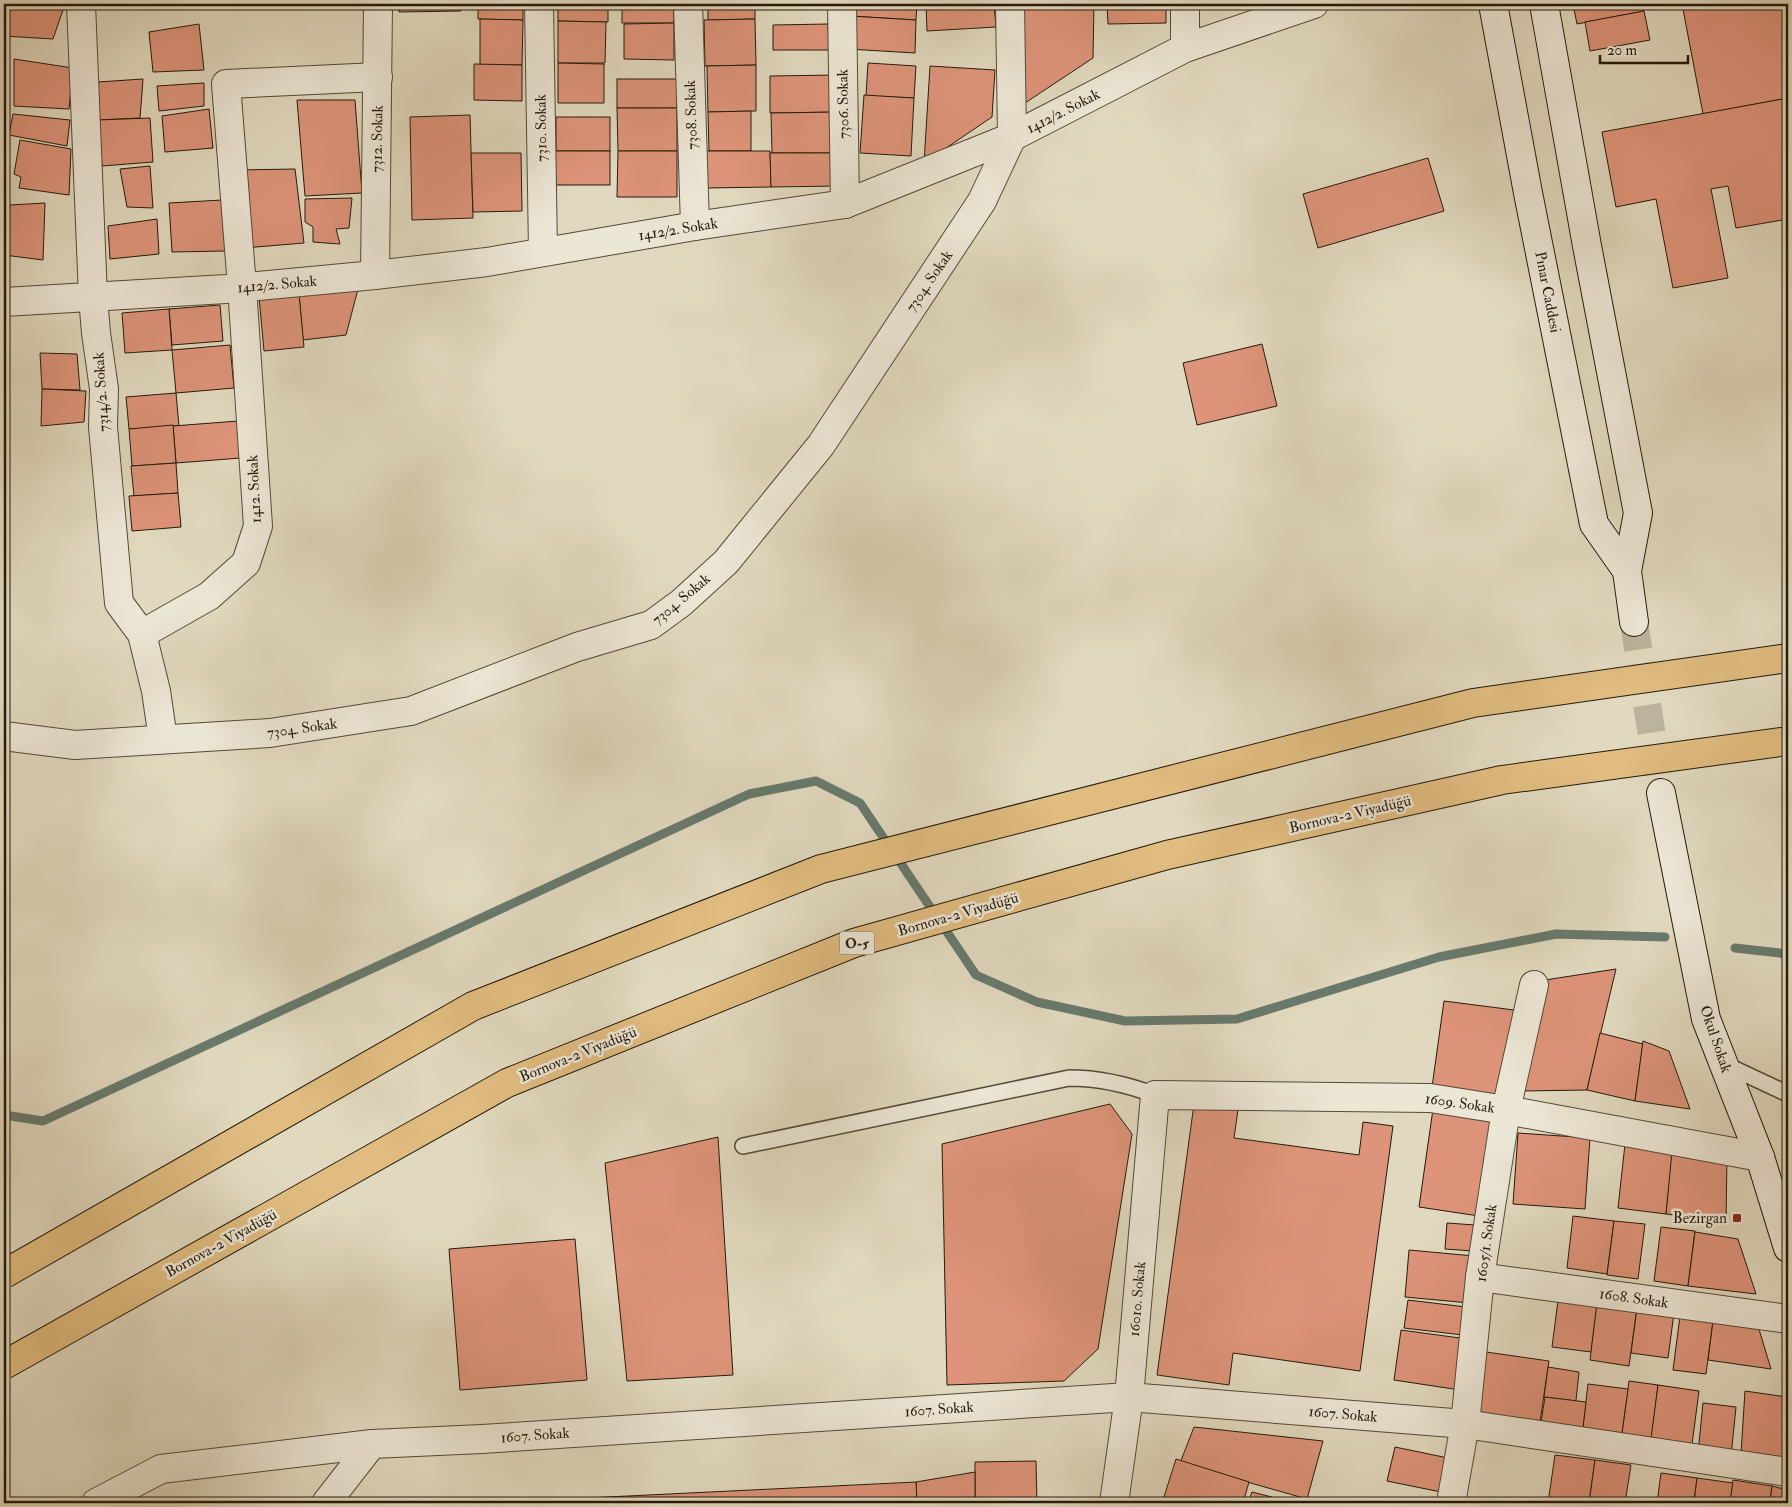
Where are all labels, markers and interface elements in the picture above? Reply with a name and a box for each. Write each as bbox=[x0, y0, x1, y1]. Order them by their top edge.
scale bar bbox=[1600, 32, 1687, 64]
text: 20 m bbox=[1607, 41, 1637, 60]
street label: 7306. Sokak bbox=[833, 69, 854, 139]
street label: 7308. Sokak bbox=[681, 80, 702, 150]
street label: 1412/2. Sokak bbox=[1023, 85, 1103, 138]
street label: 7310. Sokak bbox=[531, 94, 552, 162]
street label: 7312. Sokak bbox=[367, 105, 388, 173]
street label: 1412/2. Sokak bbox=[637, 214, 719, 245]
street label: 7304. Sokak bbox=[902, 247, 957, 316]
street label: Pınar Caddesi bbox=[1530, 250, 1565, 334]
street label: 1412/2. Sokak bbox=[236, 272, 318, 297]
street label: 7314/2. Sokak bbox=[89, 351, 114, 432]
street label: 1412. Sokak bbox=[243, 454, 266, 524]
street label: 7304. Sokak bbox=[648, 569, 714, 629]
street label: 7304. Sokak bbox=[266, 714, 338, 743]
street label: Bornova-2 Viyadüğü bbox=[1287, 791, 1413, 838]
street label: Bornova-2 Viyadüğü bbox=[896, 888, 1021, 941]
road number: O-5 bbox=[840, 931, 874, 954]
street label: Okul Sokak bbox=[1695, 1003, 1736, 1075]
street label: Bornova-2 Viyadüğü bbox=[517, 1022, 640, 1087]
street label: 1609. Sokak bbox=[1424, 1089, 1496, 1118]
street label: 1605/1. Sokak bbox=[1472, 1203, 1501, 1283]
street label: Bornova-2 Viyadüğü bbox=[162, 1205, 281, 1282]
place label: Bezirgan bbox=[1673, 1209, 1727, 1228]
marker: Bezirgan bbox=[1731, 1212, 1743, 1224]
street label: 16010. Sokak bbox=[1125, 1261, 1150, 1337]
street label: 1608. Sokak bbox=[1598, 1284, 1670, 1313]
street label: 1607. Sokak bbox=[904, 1398, 974, 1421]
street label: 1607. Sokak bbox=[1308, 1402, 1378, 1427]
street label: 1607. Sokak bbox=[500, 1424, 570, 1447]

